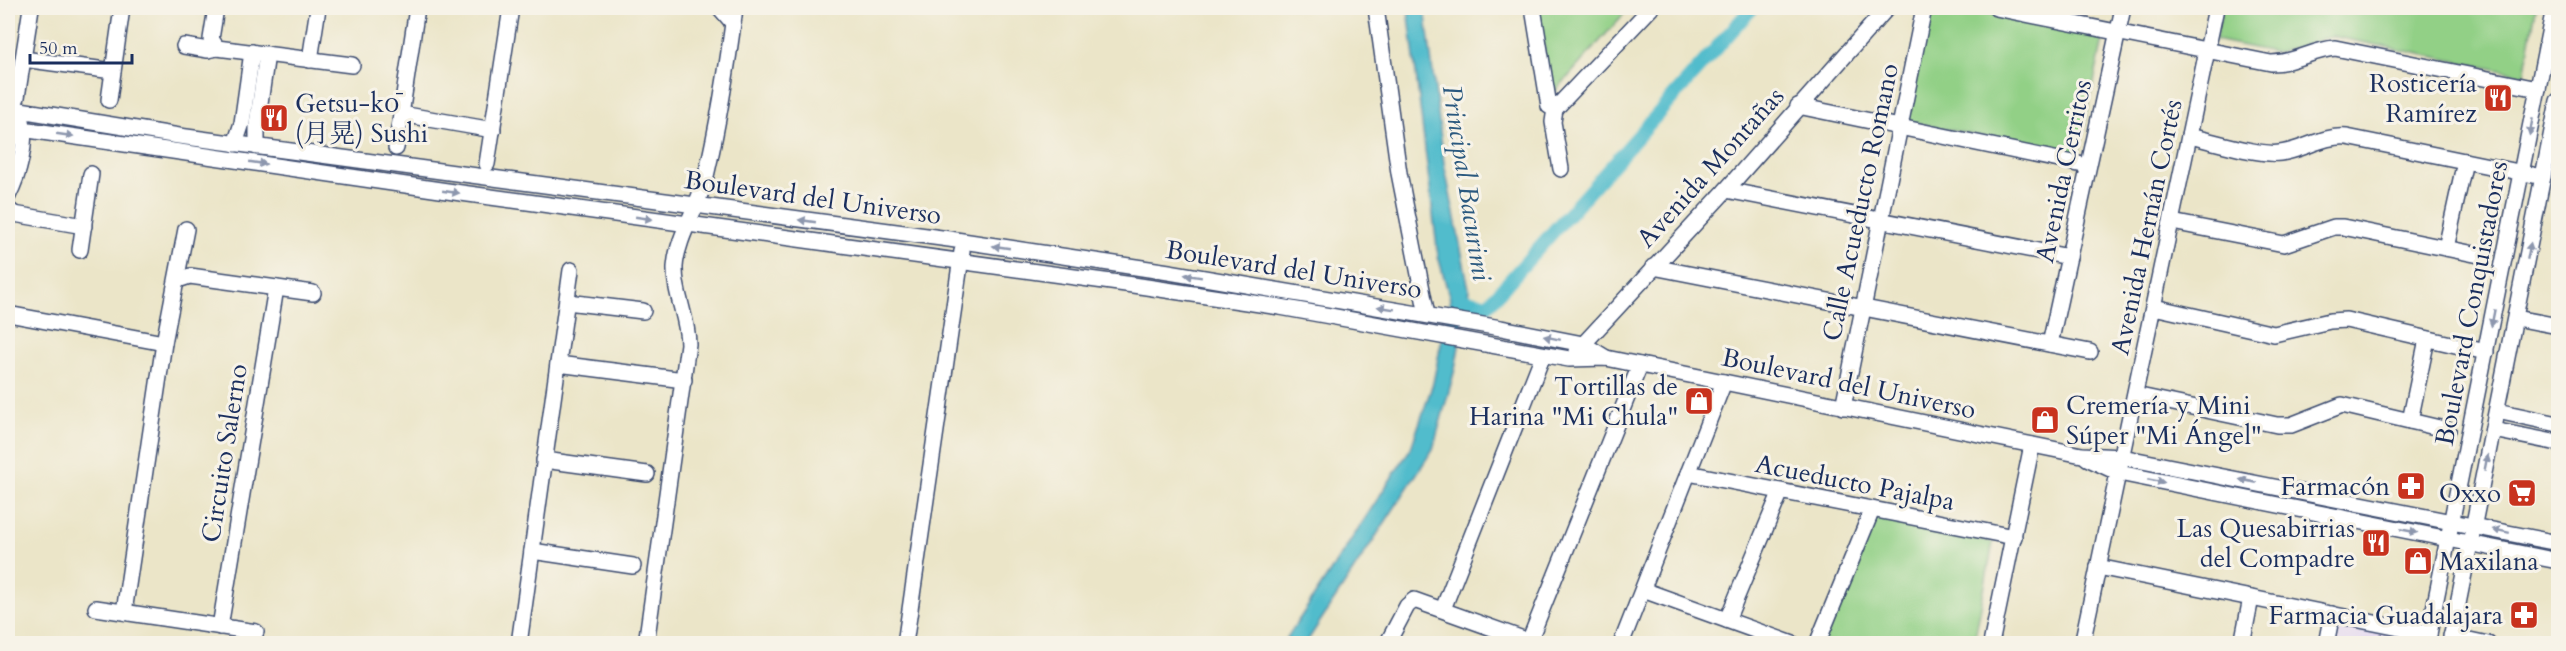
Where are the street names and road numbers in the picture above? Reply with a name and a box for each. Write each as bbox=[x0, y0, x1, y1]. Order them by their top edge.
street label: Calle Acueducto Romano bbox=[1814, 60, 1907, 344]
street label: Avenida Cerritos bbox=[2027, 76, 2100, 266]
street label: Avenida Montañas bbox=[1629, 79, 1792, 255]
street label: Avenida Hernán Cortés bbox=[2102, 96, 2191, 358]
street label: Boulevard Conquistadores bbox=[2427, 158, 2516, 448]
street label: Boulevard del Universo bbox=[682, 162, 944, 233]
street label: Boulevard del Universo bbox=[1163, 232, 1424, 307]
street label: Boulevard del Universo bbox=[1719, 339, 1979, 428]
street label: Circuito Salerno bbox=[193, 361, 256, 545]
street label: Acueducto Pajalpa bbox=[1752, 446, 1958, 519]

